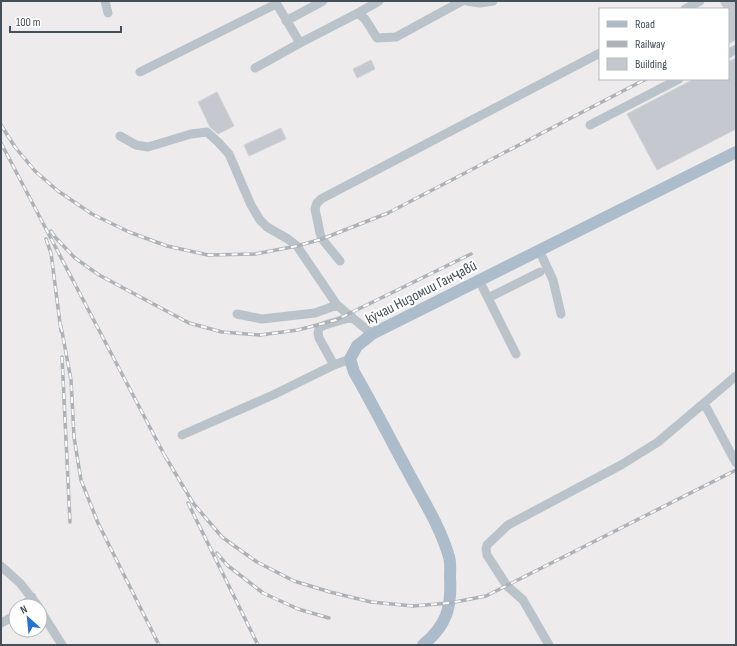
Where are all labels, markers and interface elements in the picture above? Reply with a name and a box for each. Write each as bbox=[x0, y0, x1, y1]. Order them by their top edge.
scale bar bbox=[10, 8, 121, 34]
legend bbox=[599, 8, 729, 80]
text: 100 m bbox=[16, 15, 41, 30]
text: Road bbox=[635, 17, 655, 32]
text: Railway bbox=[635, 37, 666, 52]
text: Building bbox=[635, 57, 667, 72]
street label: кӯчаи Низомии Ганҷавӣ bbox=[362, 256, 480, 329]
north arrow bbox=[8, 598, 48, 638]
text: N bbox=[18, 602, 29, 617]

